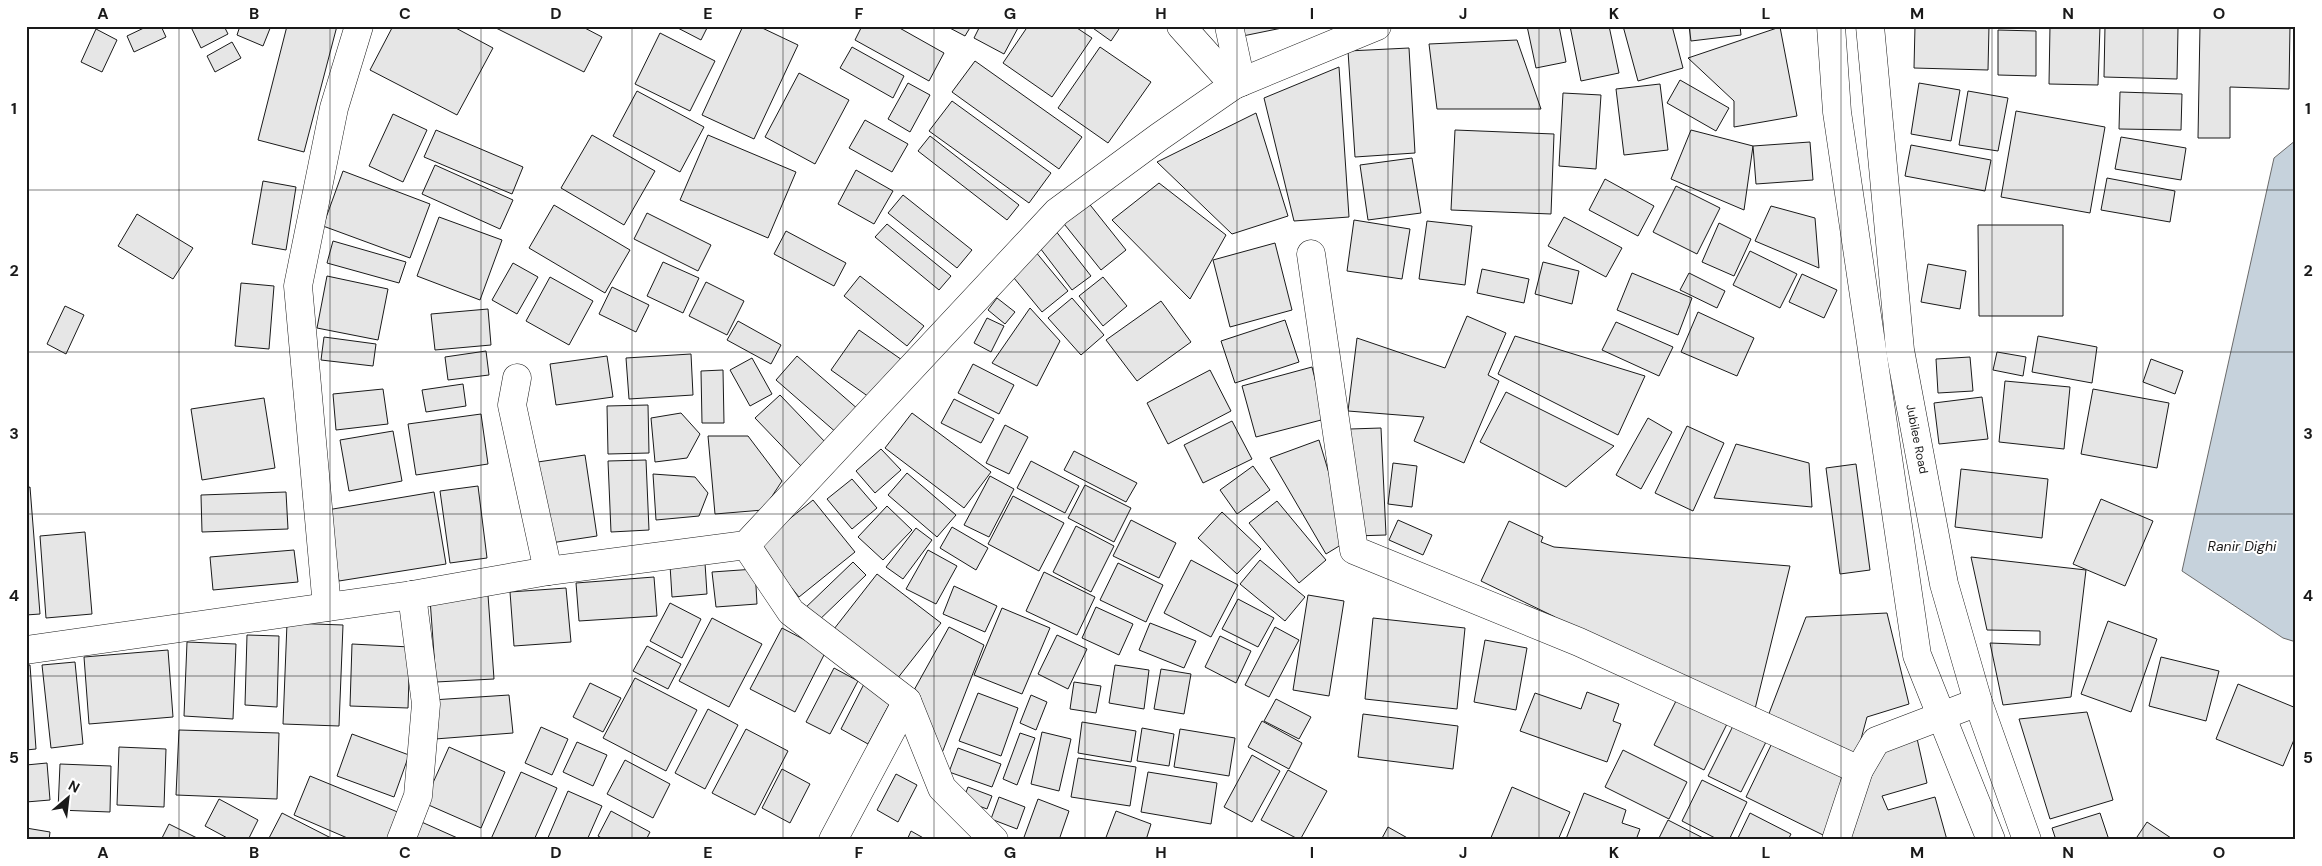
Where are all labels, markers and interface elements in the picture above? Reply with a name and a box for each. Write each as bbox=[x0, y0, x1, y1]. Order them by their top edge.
text: A bbox=[97, 3, 109, 24]
text: B bbox=[249, 3, 259, 24]
text: C bbox=[399, 3, 411, 24]
text: D bbox=[550, 3, 562, 24]
text: E bbox=[703, 3, 713, 24]
text: F bbox=[855, 3, 864, 24]
text: G bbox=[1004, 3, 1016, 24]
text: H bbox=[1155, 3, 1167, 24]
text: I bbox=[1310, 3, 1314, 24]
text: J bbox=[1459, 3, 1467, 24]
text: K bbox=[1609, 3, 1620, 24]
text: L bbox=[1762, 3, 1771, 24]
text: M bbox=[1910, 3, 1924, 24]
text: N bbox=[2062, 3, 2074, 24]
text: O bbox=[2213, 3, 2225, 24]
text: 1 bbox=[11, 98, 17, 119]
text: 1 bbox=[2305, 98, 2311, 119]
text: 2 bbox=[9, 260, 19, 281]
text: 2 bbox=[2303, 260, 2313, 281]
street label: Jubilee Road bbox=[1902, 403, 1932, 475]
text: 3 bbox=[9, 423, 19, 444]
text: 3 bbox=[2303, 423, 2313, 444]
water label: Ranir Dighi bbox=[2208, 537, 2277, 555]
text: 4 bbox=[9, 585, 19, 606]
text: 4 bbox=[2303, 585, 2313, 606]
text: 5 bbox=[9, 747, 19, 768]
text: 5 bbox=[2303, 747, 2313, 768]
north arrow bbox=[42, 774, 92, 824]
text: N bbox=[65, 776, 83, 797]
text: A bbox=[97, 842, 109, 863]
text: B bbox=[249, 842, 259, 863]
text: C bbox=[399, 842, 411, 863]
text: D bbox=[550, 842, 562, 863]
text: E bbox=[703, 842, 713, 863]
text: F bbox=[855, 842, 864, 863]
text: G bbox=[1004, 842, 1016, 863]
text: H bbox=[1155, 842, 1167, 863]
text: I bbox=[1310, 842, 1314, 863]
text: J bbox=[1459, 842, 1467, 863]
text: K bbox=[1609, 842, 1620, 863]
text: L bbox=[1762, 842, 1771, 863]
text: M bbox=[1910, 842, 1924, 863]
text: N bbox=[2062, 842, 2074, 863]
text: O bbox=[2213, 842, 2225, 863]

